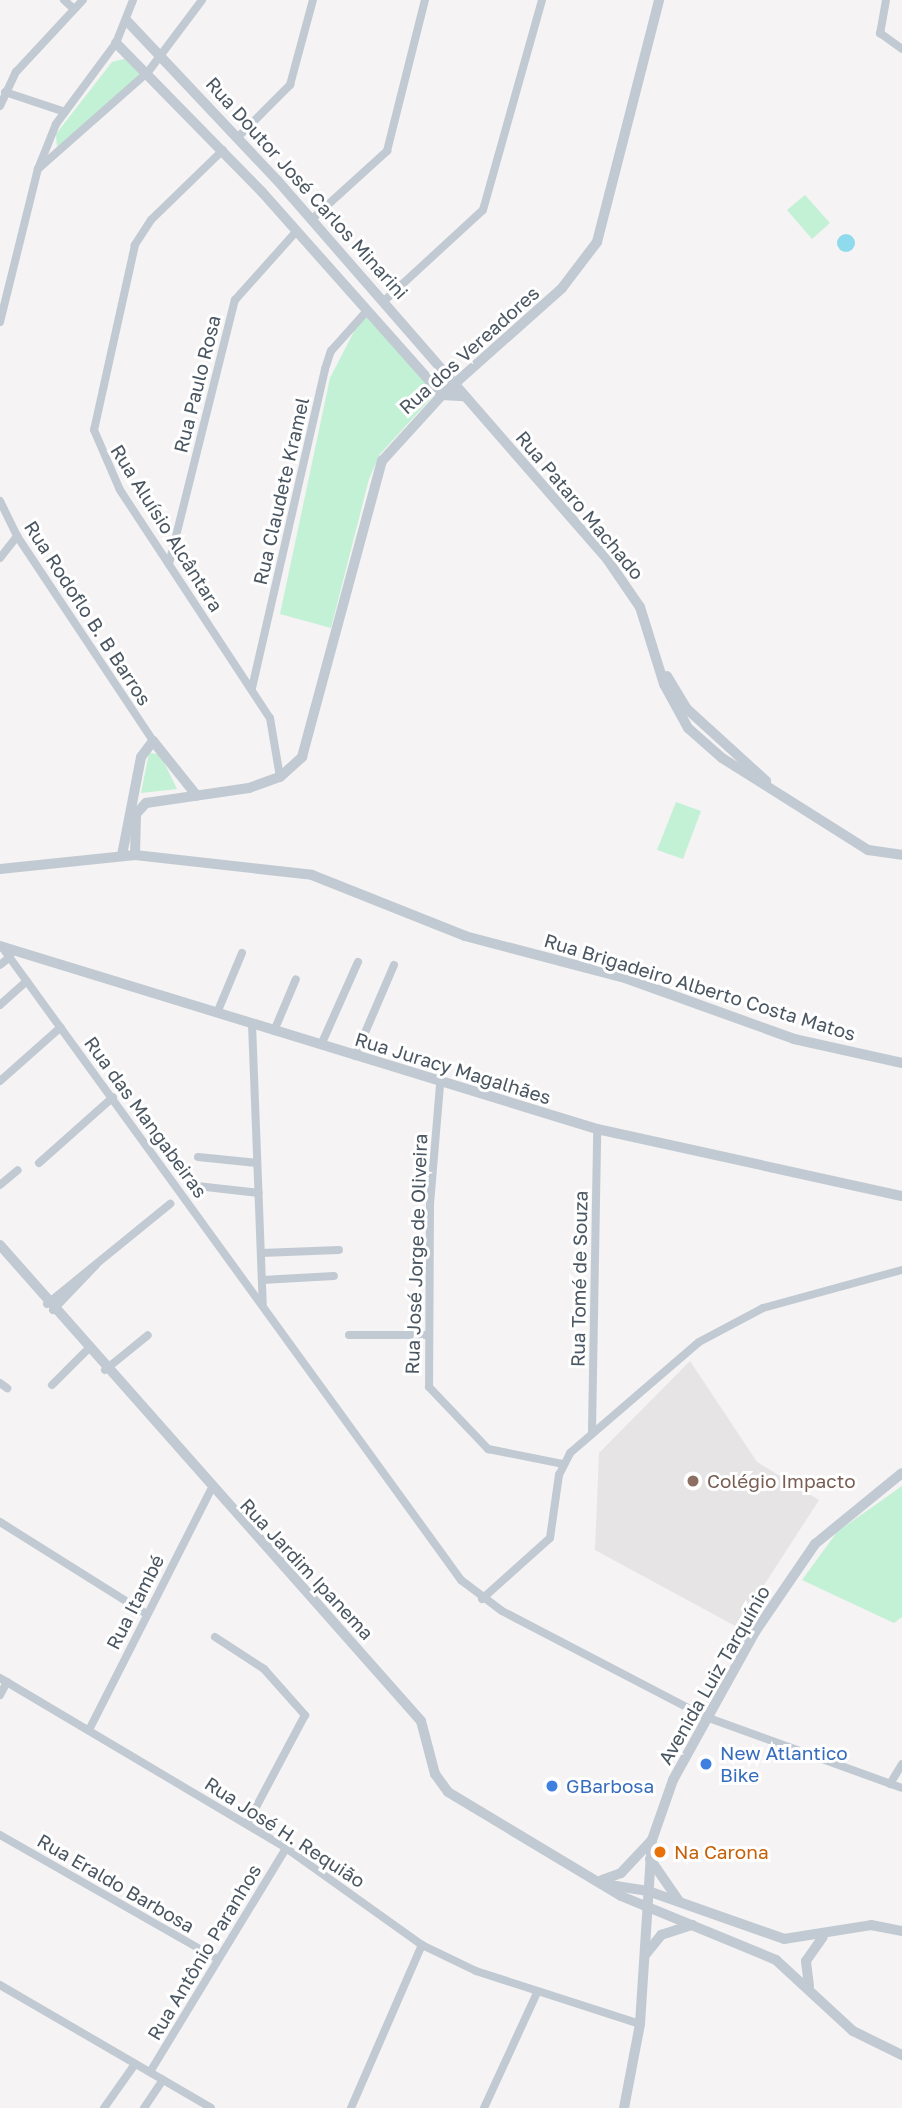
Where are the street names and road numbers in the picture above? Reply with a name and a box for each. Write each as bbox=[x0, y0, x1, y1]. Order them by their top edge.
street label: Rua Doutor José Carlos Minarini bbox=[201, 72, 413, 304]
street label: Rua dos Vereadores bbox=[394, 281, 544, 419]
street label: Rua Paulo Rosa bbox=[169, 313, 225, 455]
street label: Rua Claudete Kramel bbox=[248, 395, 314, 587]
street label: Rua Pataro Machado bbox=[511, 426, 649, 584]
street label: Rua Aluísio Alcântara bbox=[106, 440, 228, 616]
street label: Rua Rodoflo B. B Barros bbox=[20, 516, 156, 710]
street label: Rua Brigadeiro Alberto Costa Matos bbox=[542, 929, 858, 1045]
street label: Rua Juracy Magalhães bbox=[352, 1027, 554, 1109]
street label: Rua das Mangabeiras bbox=[80, 1032, 212, 1202]
street label: Rua José Jorge de Oliveira bbox=[400, 1133, 432, 1375]
street label: Rua Tomé de Souza bbox=[566, 1191, 592, 1367]
street label: Rua Jardim Ipanema bbox=[236, 1494, 378, 1644]
street label: Rua Itambé bbox=[101, 1551, 169, 1653]
street label: Avenida Luiz Tarquínio bbox=[653, 1581, 775, 1769]
street label: Rua José H. Requião bbox=[201, 1772, 369, 1892]
street label: Rua Eraldo Barbosa bbox=[33, 1829, 199, 1937]
street label: Rua Antônio Paranhos bbox=[142, 1860, 266, 2044]

